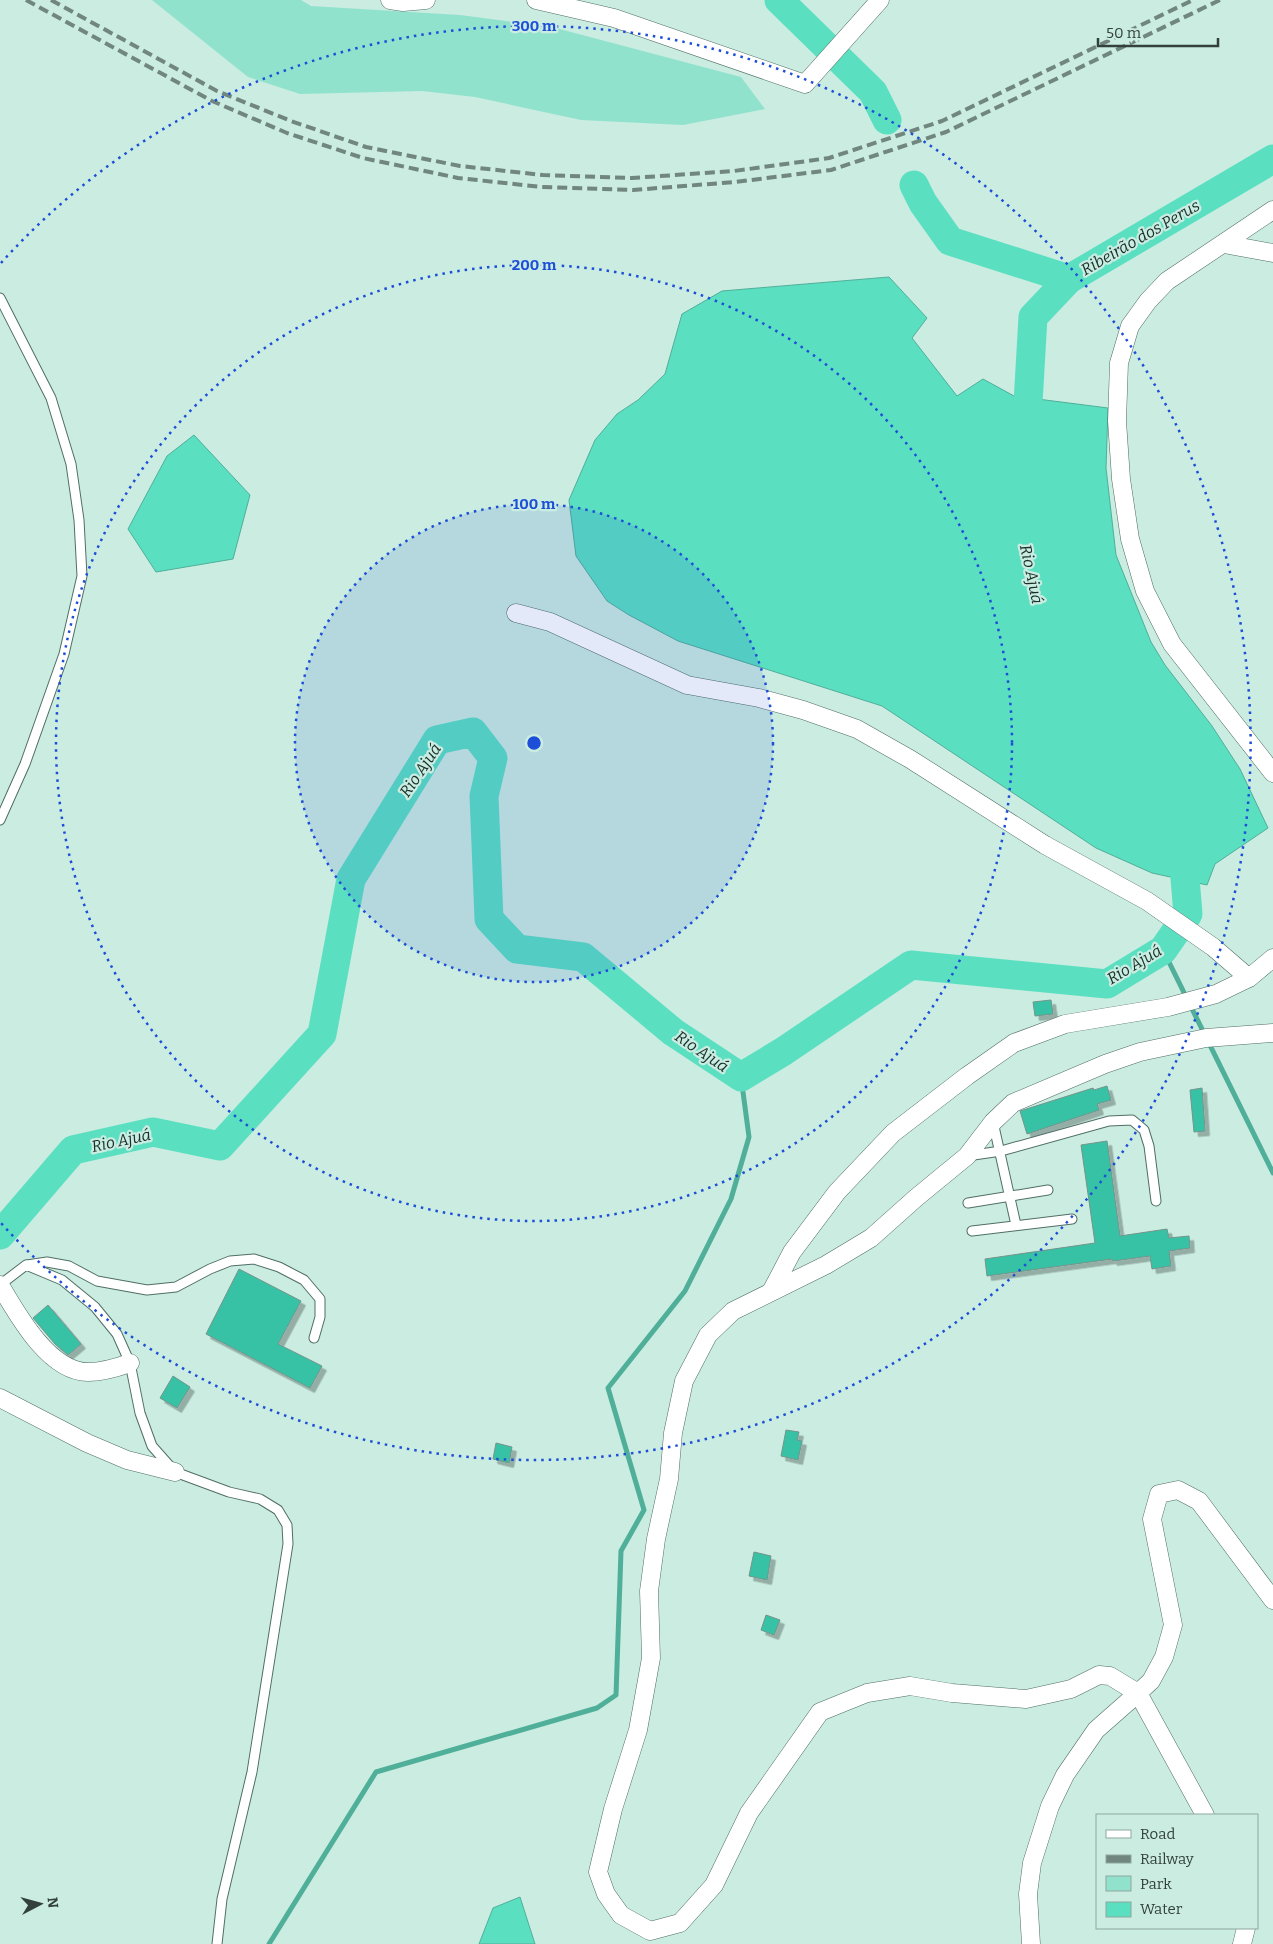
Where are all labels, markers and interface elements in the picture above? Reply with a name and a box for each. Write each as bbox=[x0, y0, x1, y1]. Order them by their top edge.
scale bar bbox=[1098, 15, 1218, 47]
text: 300 m bbox=[512, 17, 557, 35]
text: 50 m bbox=[1106, 24, 1142, 42]
water label: Ribeirão dos Perus bbox=[1078, 196, 1203, 279]
text: 200 m bbox=[512, 256, 557, 274]
text: 100 m bbox=[513, 495, 556, 513]
water label: Rio Ajuá bbox=[1016, 543, 1047, 606]
centre of rings bbox=[525, 734, 543, 752]
water label: Rio Ajuá bbox=[396, 740, 445, 801]
water label: Rio Ajuá bbox=[1104, 941, 1165, 988]
water label: Rio Ajuá bbox=[671, 1027, 732, 1076]
water label: Rio Ajuá bbox=[90, 1125, 153, 1156]
legend bbox=[1096, 1814, 1258, 1929]
text: Road bbox=[1140, 1825, 1175, 1843]
text: Railway bbox=[1140, 1850, 1194, 1868]
text: Park bbox=[1140, 1875, 1172, 1893]
north arrow bbox=[15, 1879, 65, 1929]
text: N bbox=[43, 1896, 61, 1909]
text: Water bbox=[1140, 1900, 1183, 1918]

